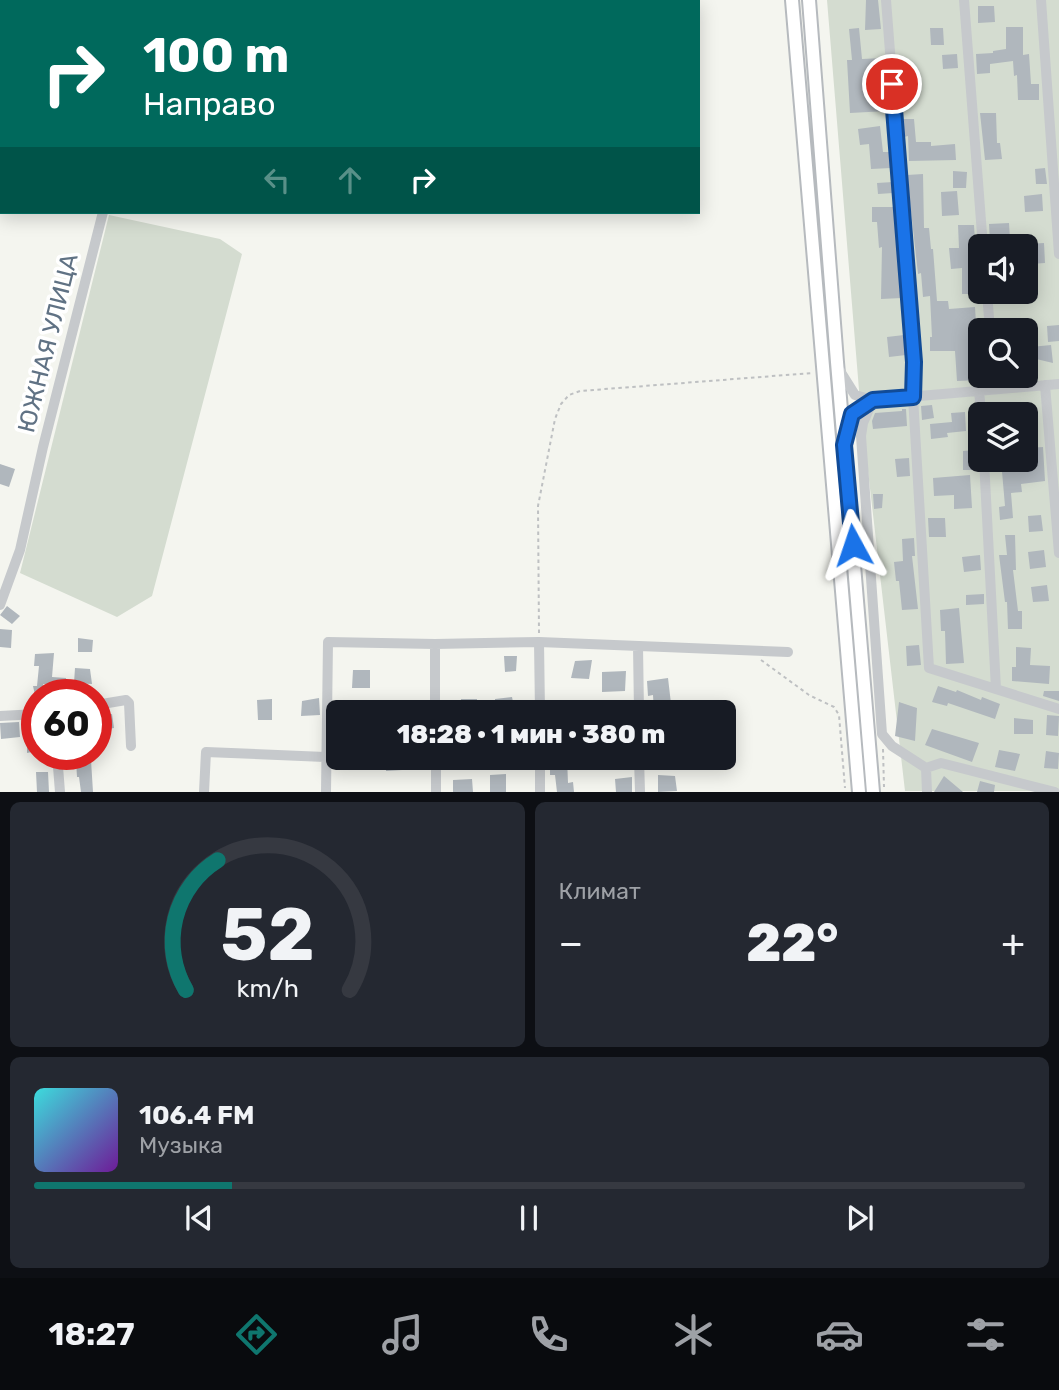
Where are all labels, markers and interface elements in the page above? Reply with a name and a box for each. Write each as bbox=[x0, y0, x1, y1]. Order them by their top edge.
text: 100 m bbox=[143, 26, 289, 84]
icon: right bbox=[28, 28, 119, 119]
pin bbox=[862, 54, 922, 114]
icon: arrive bbox=[873, 65, 911, 103]
text: Направо bbox=[143, 85, 276, 123]
icon: left bbox=[258, 161, 296, 199]
icon: ahead bbox=[331, 161, 369, 199]
icon: right bbox=[404, 161, 442, 199]
map controls bbox=[968, 234, 1038, 472]
button: sound bbox=[968, 234, 1038, 304]
street label: ЮЖНАЯ УЛИЦА bbox=[12, 251, 84, 435]
button: search bbox=[968, 318, 1038, 388]
button: layers bbox=[968, 402, 1038, 472]
position arrow bbox=[816, 508, 890, 582]
speed limit sign: 60 bbox=[21, 679, 112, 770]
text: 18:28 · 1 мин · 380 m bbox=[397, 719, 665, 750]
text: Климат bbox=[559, 877, 641, 905]
text: 52 bbox=[220, 893, 314, 979]
text: 22° bbox=[746, 912, 838, 974]
text: − bbox=[559, 920, 583, 966]
text: + bbox=[1001, 920, 1025, 966]
text: km/h bbox=[236, 974, 298, 1003]
text: 106.4 FM bbox=[139, 1100, 255, 1131]
text: Музыка bbox=[139, 1131, 223, 1159]
icon: previous bbox=[180, 1199, 218, 1237]
icon: pause bbox=[510, 1199, 548, 1237]
icon: next bbox=[841, 1199, 879, 1237]
icon: directions bbox=[232, 1310, 281, 1359]
icon: music bbox=[378, 1310, 427, 1359]
icon: phone bbox=[524, 1310, 573, 1359]
icon: climate bbox=[669, 1310, 718, 1359]
icon: car bbox=[815, 1310, 864, 1359]
icon: filters bbox=[961, 1310, 1010, 1359]
text: 18:27 bbox=[48, 1315, 135, 1353]

